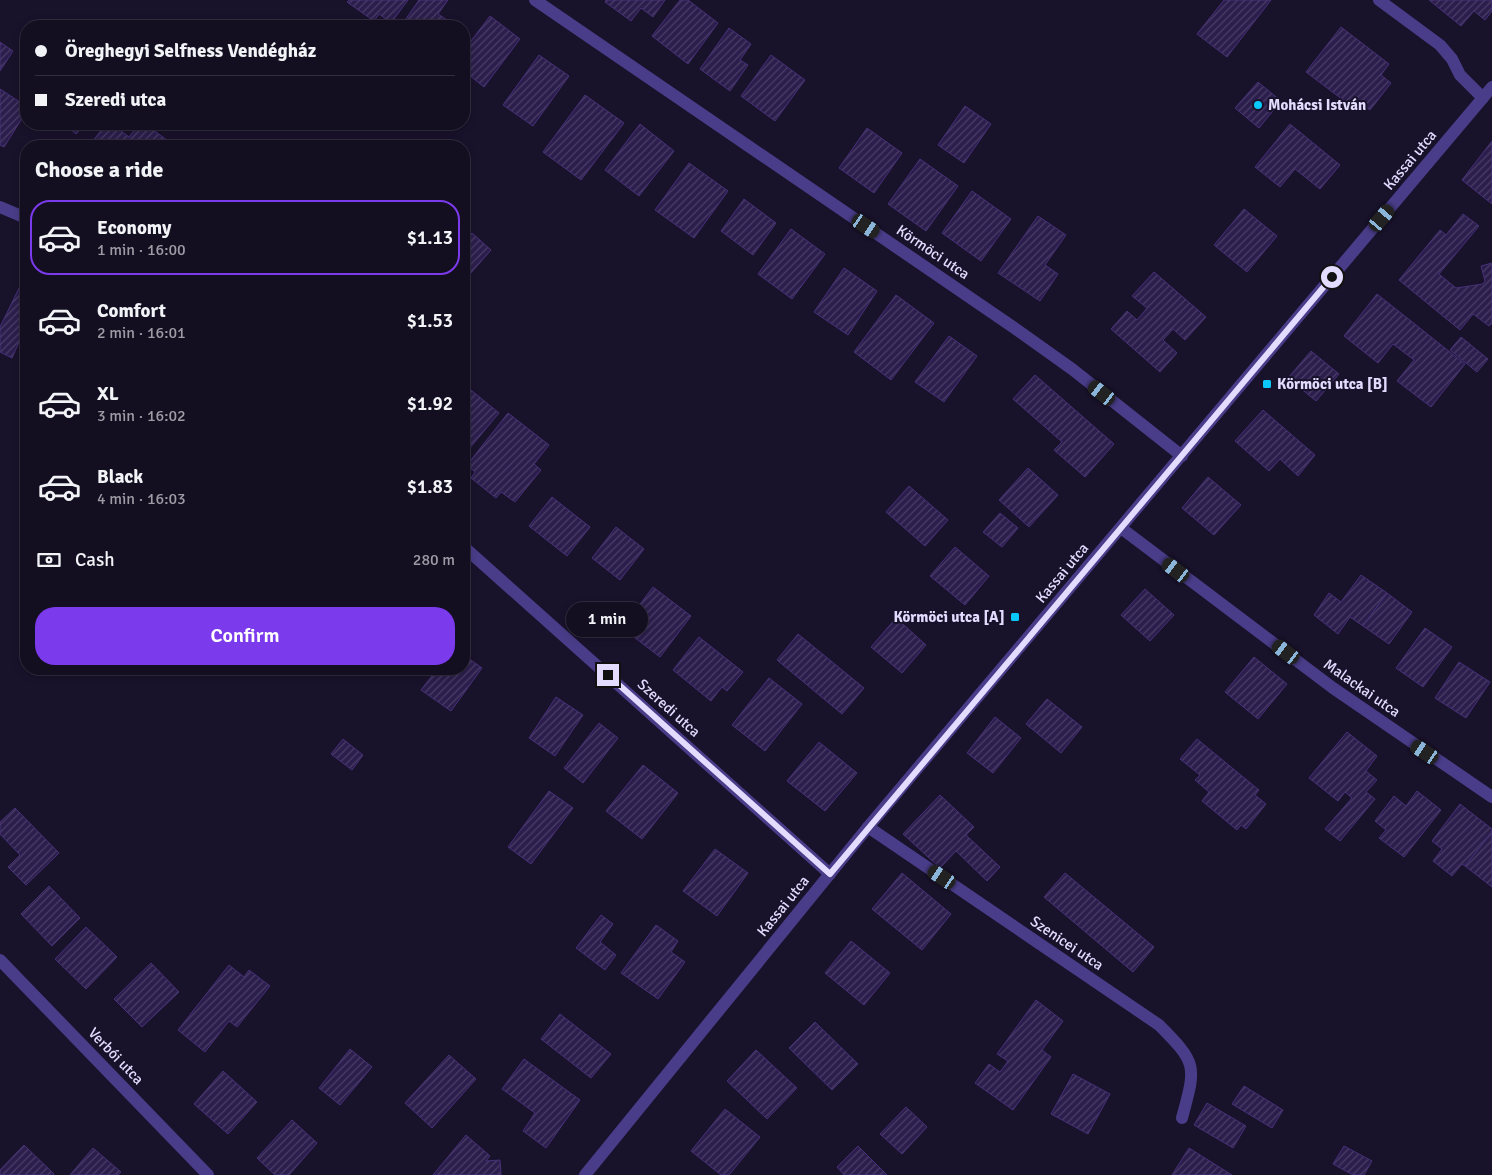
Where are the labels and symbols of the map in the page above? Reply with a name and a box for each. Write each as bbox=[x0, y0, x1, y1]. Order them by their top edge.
place label: Mohácsi István bbox=[1268, 96, 1366, 114]
marker: Mohácsi István bbox=[1252, 99, 1264, 111]
street label: Kassai utca bbox=[1380, 126, 1440, 194]
car bbox=[1366, 202, 1397, 234]
car bbox=[849, 211, 882, 241]
street label: Körmöci utca bbox=[893, 221, 973, 283]
route start bbox=[1321, 266, 1343, 288]
place label: Körmöci utca [B] bbox=[1277, 375, 1388, 393]
car bbox=[1085, 378, 1118, 408]
marker: Körmöci utca [B] bbox=[1261, 378, 1273, 390]
street label: Kassai utca bbox=[1032, 539, 1092, 607]
car bbox=[1159, 555, 1192, 585]
callout: 1 min bbox=[567, 602, 649, 638]
place label: Körmöci utca [A] bbox=[893, 608, 1005, 626]
marker: Körmöci utca [A] bbox=[1009, 611, 1021, 623]
car bbox=[1269, 637, 1302, 667]
street label: Malackai utca bbox=[1320, 655, 1404, 721]
route end bbox=[597, 664, 619, 686]
street label: Szeredi utca bbox=[634, 675, 704, 741]
car bbox=[1408, 737, 1441, 767]
car bbox=[925, 862, 958, 892]
street label: Kassai utca bbox=[753, 872, 813, 940]
street label: Szenicei utca bbox=[1027, 912, 1107, 974]
street label: Verbói utca bbox=[85, 1024, 147, 1088]

